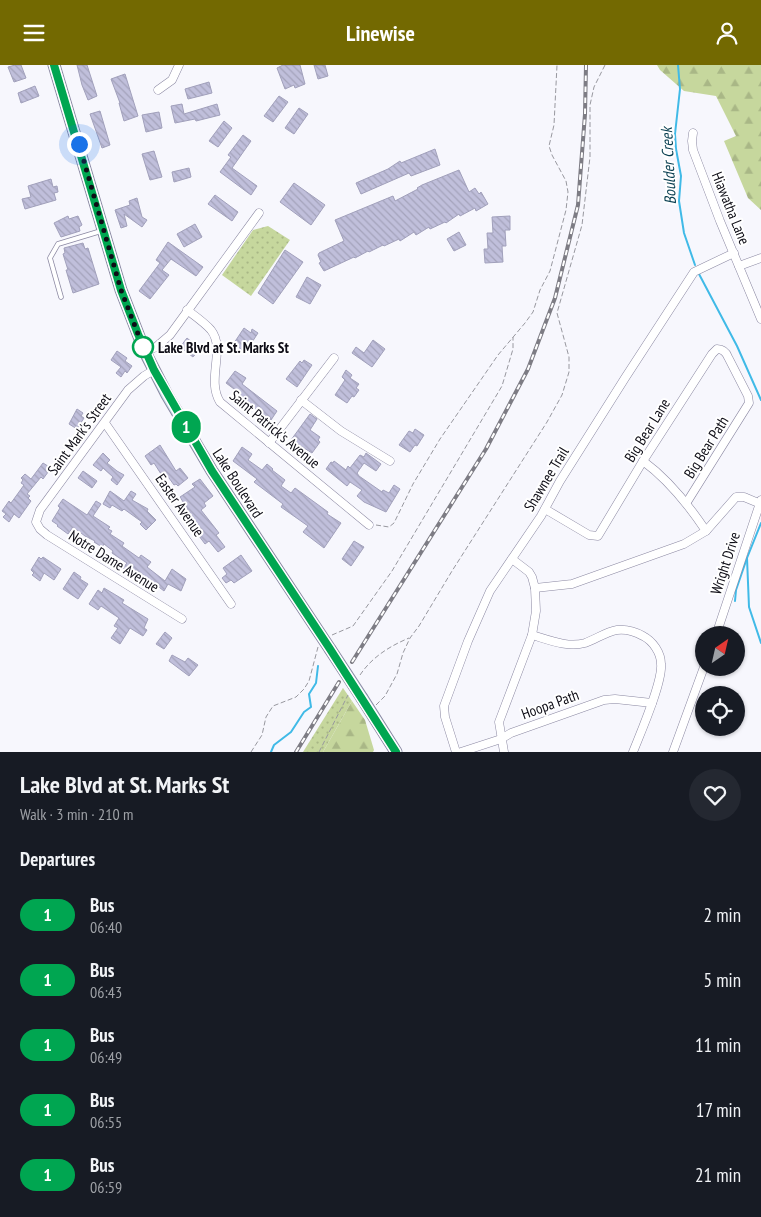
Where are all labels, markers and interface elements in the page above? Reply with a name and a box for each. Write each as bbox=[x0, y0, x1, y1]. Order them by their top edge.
icon: menu bbox=[20, 19, 48, 47]
text: Linewise bbox=[346, 19, 415, 47]
icon: person bbox=[713, 19, 741, 47]
water label: Boulder Creek bbox=[656, 125, 680, 205]
your location bbox=[67, 132, 92, 157]
street label: Hiawatha Lane bbox=[708, 169, 754, 247]
marker: Lake Blvd at St. Marks St bbox=[132, 336, 154, 358]
place label: Lake Blvd at St. Marks St bbox=[158, 338, 289, 357]
street label: Saint Patrick's Avenue bbox=[226, 386, 324, 472]
street label: Saint Mark's Street bbox=[43, 389, 115, 479]
street label: Big Bear Lane bbox=[620, 395, 674, 465]
line badge: 1 bbox=[170, 411, 202, 443]
street label: Big Bear Path bbox=[679, 412, 733, 482]
text: 1 bbox=[182, 415, 190, 438]
street label: Shawnee Trail bbox=[519, 443, 573, 515]
street label: Lake Boulevard bbox=[209, 445, 267, 521]
street label: Easter Avenue bbox=[151, 470, 209, 540]
street label: Notre Dame Avenue bbox=[65, 526, 163, 596]
street label: Wright Drive bbox=[706, 529, 744, 597]
north arrow bbox=[695, 626, 745, 676]
map controls bbox=[695, 626, 745, 736]
street label: Hoopa Path bbox=[519, 685, 581, 723]
button: locate bbox=[695, 686, 745, 736]
text: Lake Blvd at St. Marks St bbox=[20, 769, 229, 800]
button: heart bbox=[689, 769, 741, 821]
text: Walk · 3 min · 210 m bbox=[20, 804, 133, 824]
text: Departures bbox=[20, 847, 95, 871]
text: Bus bbox=[90, 893, 114, 917]
text: 1 bbox=[43, 903, 52, 926]
text: 2 min bbox=[704, 903, 741, 927]
text: 06:40 bbox=[90, 917, 122, 937]
text: Bus bbox=[90, 958, 114, 982]
text: 1 bbox=[43, 968, 52, 991]
text: 5 min bbox=[704, 968, 741, 992]
text: 06:43 bbox=[90, 982, 122, 1002]
text: Bus bbox=[90, 1023, 114, 1047]
text: 1 bbox=[43, 1033, 52, 1056]
text: 11 min bbox=[695, 1033, 741, 1057]
text: 06:49 bbox=[90, 1047, 122, 1067]
text: Bus bbox=[90, 1088, 114, 1112]
text: 1 bbox=[43, 1098, 52, 1121]
text: 17 min bbox=[696, 1098, 741, 1122]
text: 06:55 bbox=[90, 1112, 122, 1132]
text: Bus bbox=[90, 1153, 114, 1177]
text: 1 bbox=[43, 1163, 52, 1186]
text: 21 min bbox=[695, 1163, 741, 1187]
text: 06:59 bbox=[90, 1177, 122, 1197]

